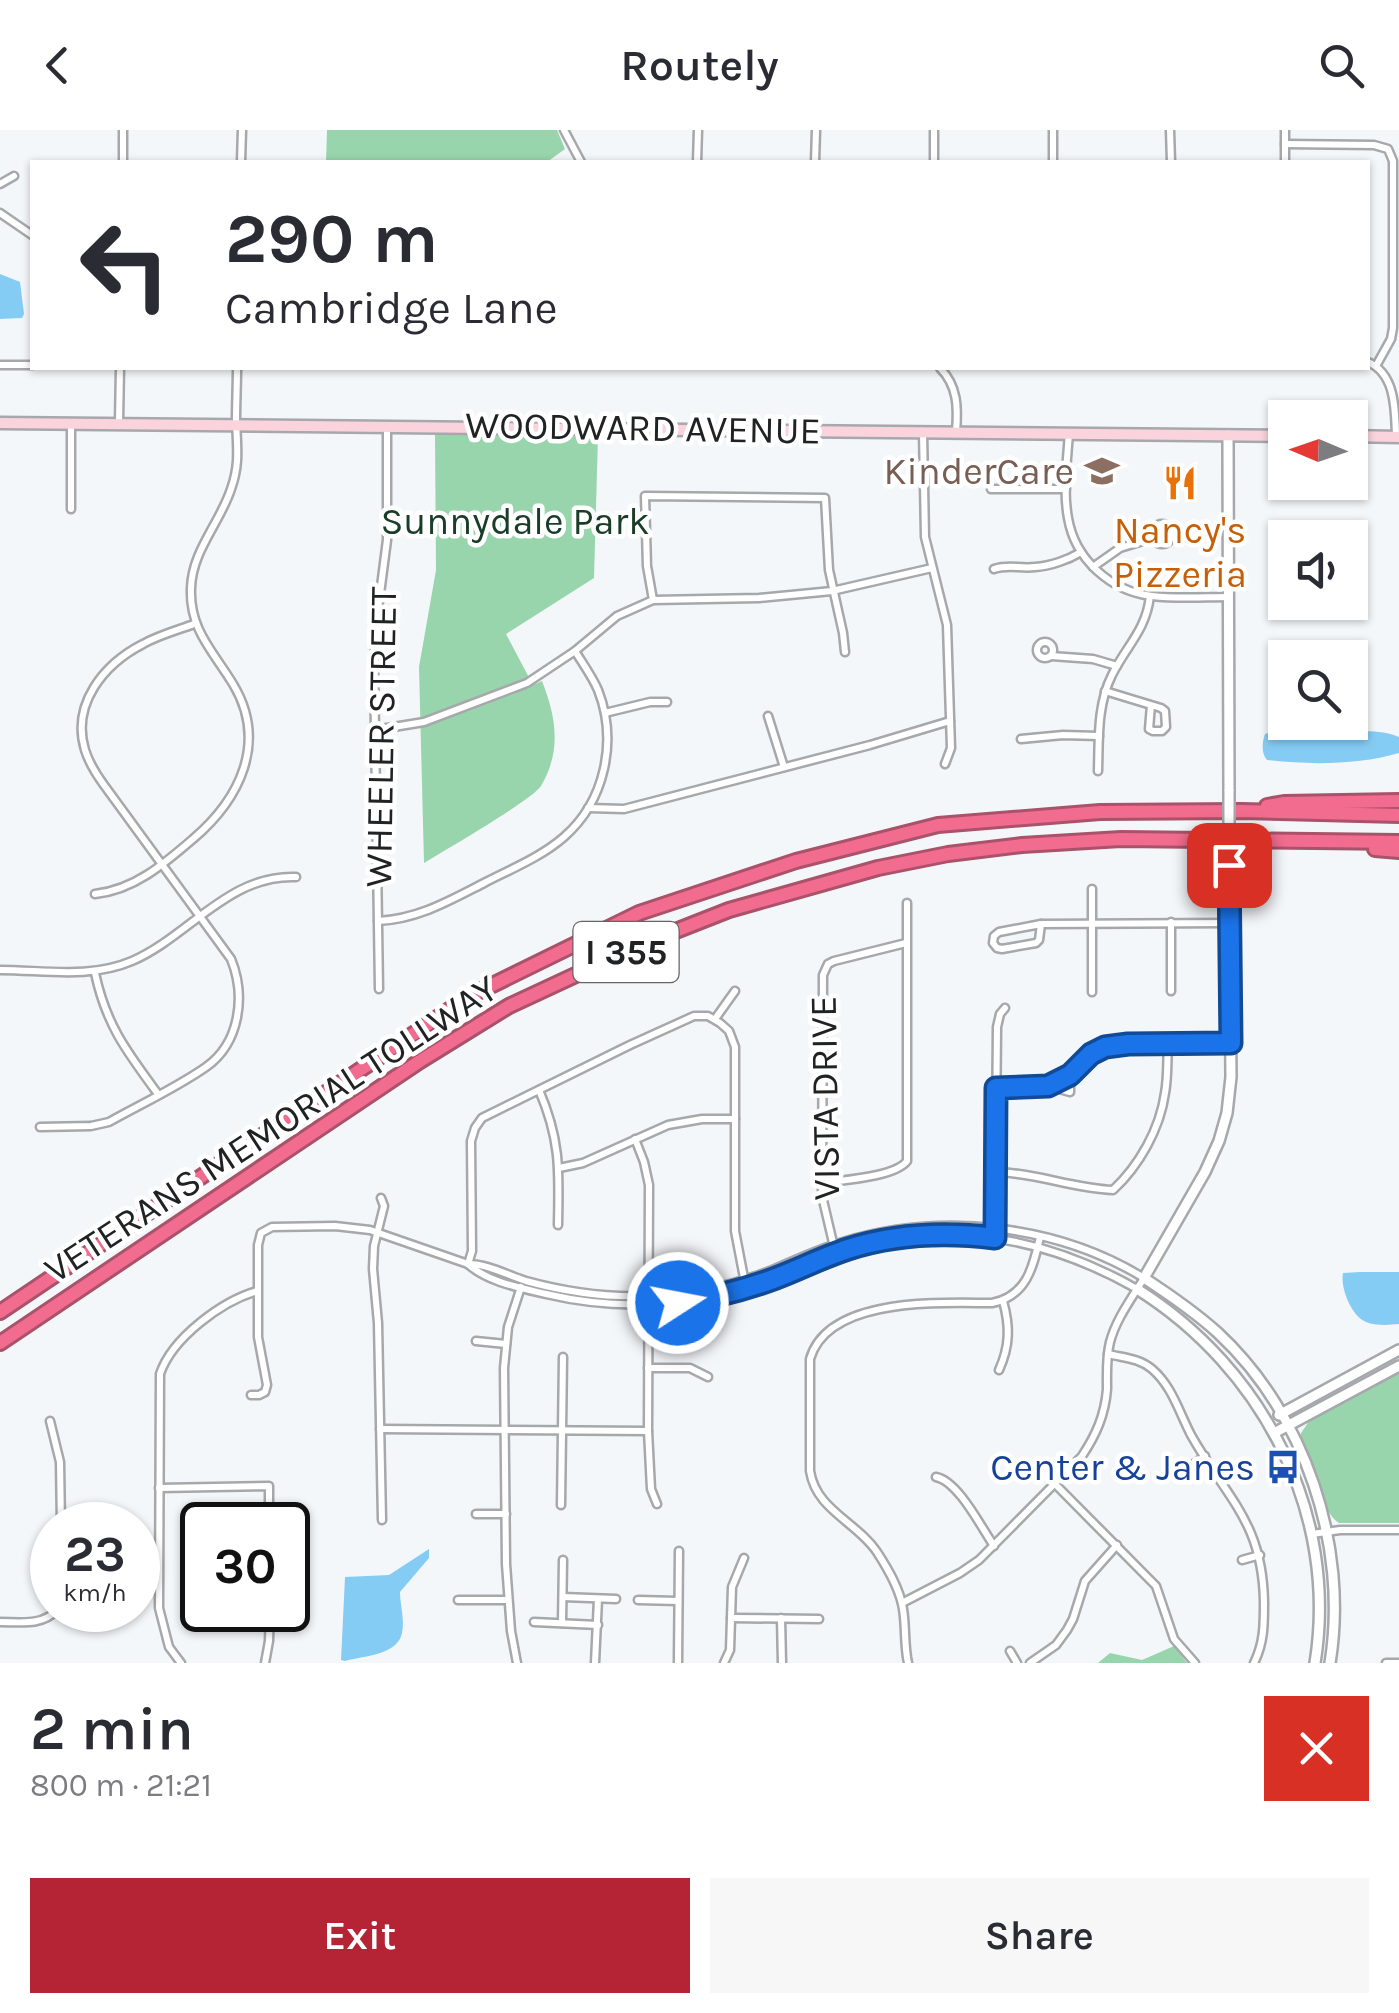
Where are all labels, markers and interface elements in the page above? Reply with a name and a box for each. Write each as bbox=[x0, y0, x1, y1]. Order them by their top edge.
icon: back bbox=[30, 38, 85, 93]
icon: search bbox=[1314, 38, 1369, 93]
text: Routely bbox=[620, 39, 779, 91]
text: 290 m bbox=[225, 198, 438, 280]
icon: left bbox=[60, 200, 190, 330]
text: Cambridge Lane bbox=[225, 282, 558, 334]
north arrow bbox=[1268, 400, 1368, 500]
map controls bbox=[1268, 400, 1368, 740]
street label: WOODWARD AVENUE bbox=[465, 402, 821, 454]
place label: KinderCare bbox=[883, 449, 1074, 494]
school or university icon: KinderCare bbox=[1083, 452, 1121, 490]
restaurant icon: Nancy's Pizzeria bbox=[1161, 464, 1199, 502]
park label: Sunnydale Park bbox=[380, 499, 650, 544]
place label: Nancy's Pizzeria bbox=[1113, 508, 1247, 597]
button: sound bbox=[1268, 520, 1368, 620]
street label: WHEELER STREET bbox=[356, 586, 406, 888]
button: search bbox=[1268, 640, 1368, 740]
pin bbox=[1187, 823, 1272, 908]
icon: arrive bbox=[1202, 838, 1257, 893]
road number: I 355 bbox=[574, 922, 678, 982]
street label: VETERANS MEMORIAL TOLLWAY bbox=[36, 965, 506, 1292]
street label: VISTA DRIVE bbox=[801, 995, 849, 1201]
position arrow bbox=[626, 1251, 730, 1355]
place label: Center & Janes bbox=[990, 1445, 1255, 1490]
bus stop icon: Center & Janes bbox=[1264, 1448, 1302, 1486]
speed limit sign: 30 bbox=[180, 1502, 310, 1632]
text: 23 bbox=[64, 1525, 126, 1584]
text: km/h bbox=[63, 1578, 127, 1607]
text: 2 min bbox=[30, 1694, 194, 1764]
button: close bbox=[1264, 1696, 1369, 1801]
text: 800 m · 21:21 bbox=[30, 1767, 212, 1804]
button: Exit bbox=[30, 1878, 690, 1993]
button: Share bbox=[710, 1878, 1369, 1993]

